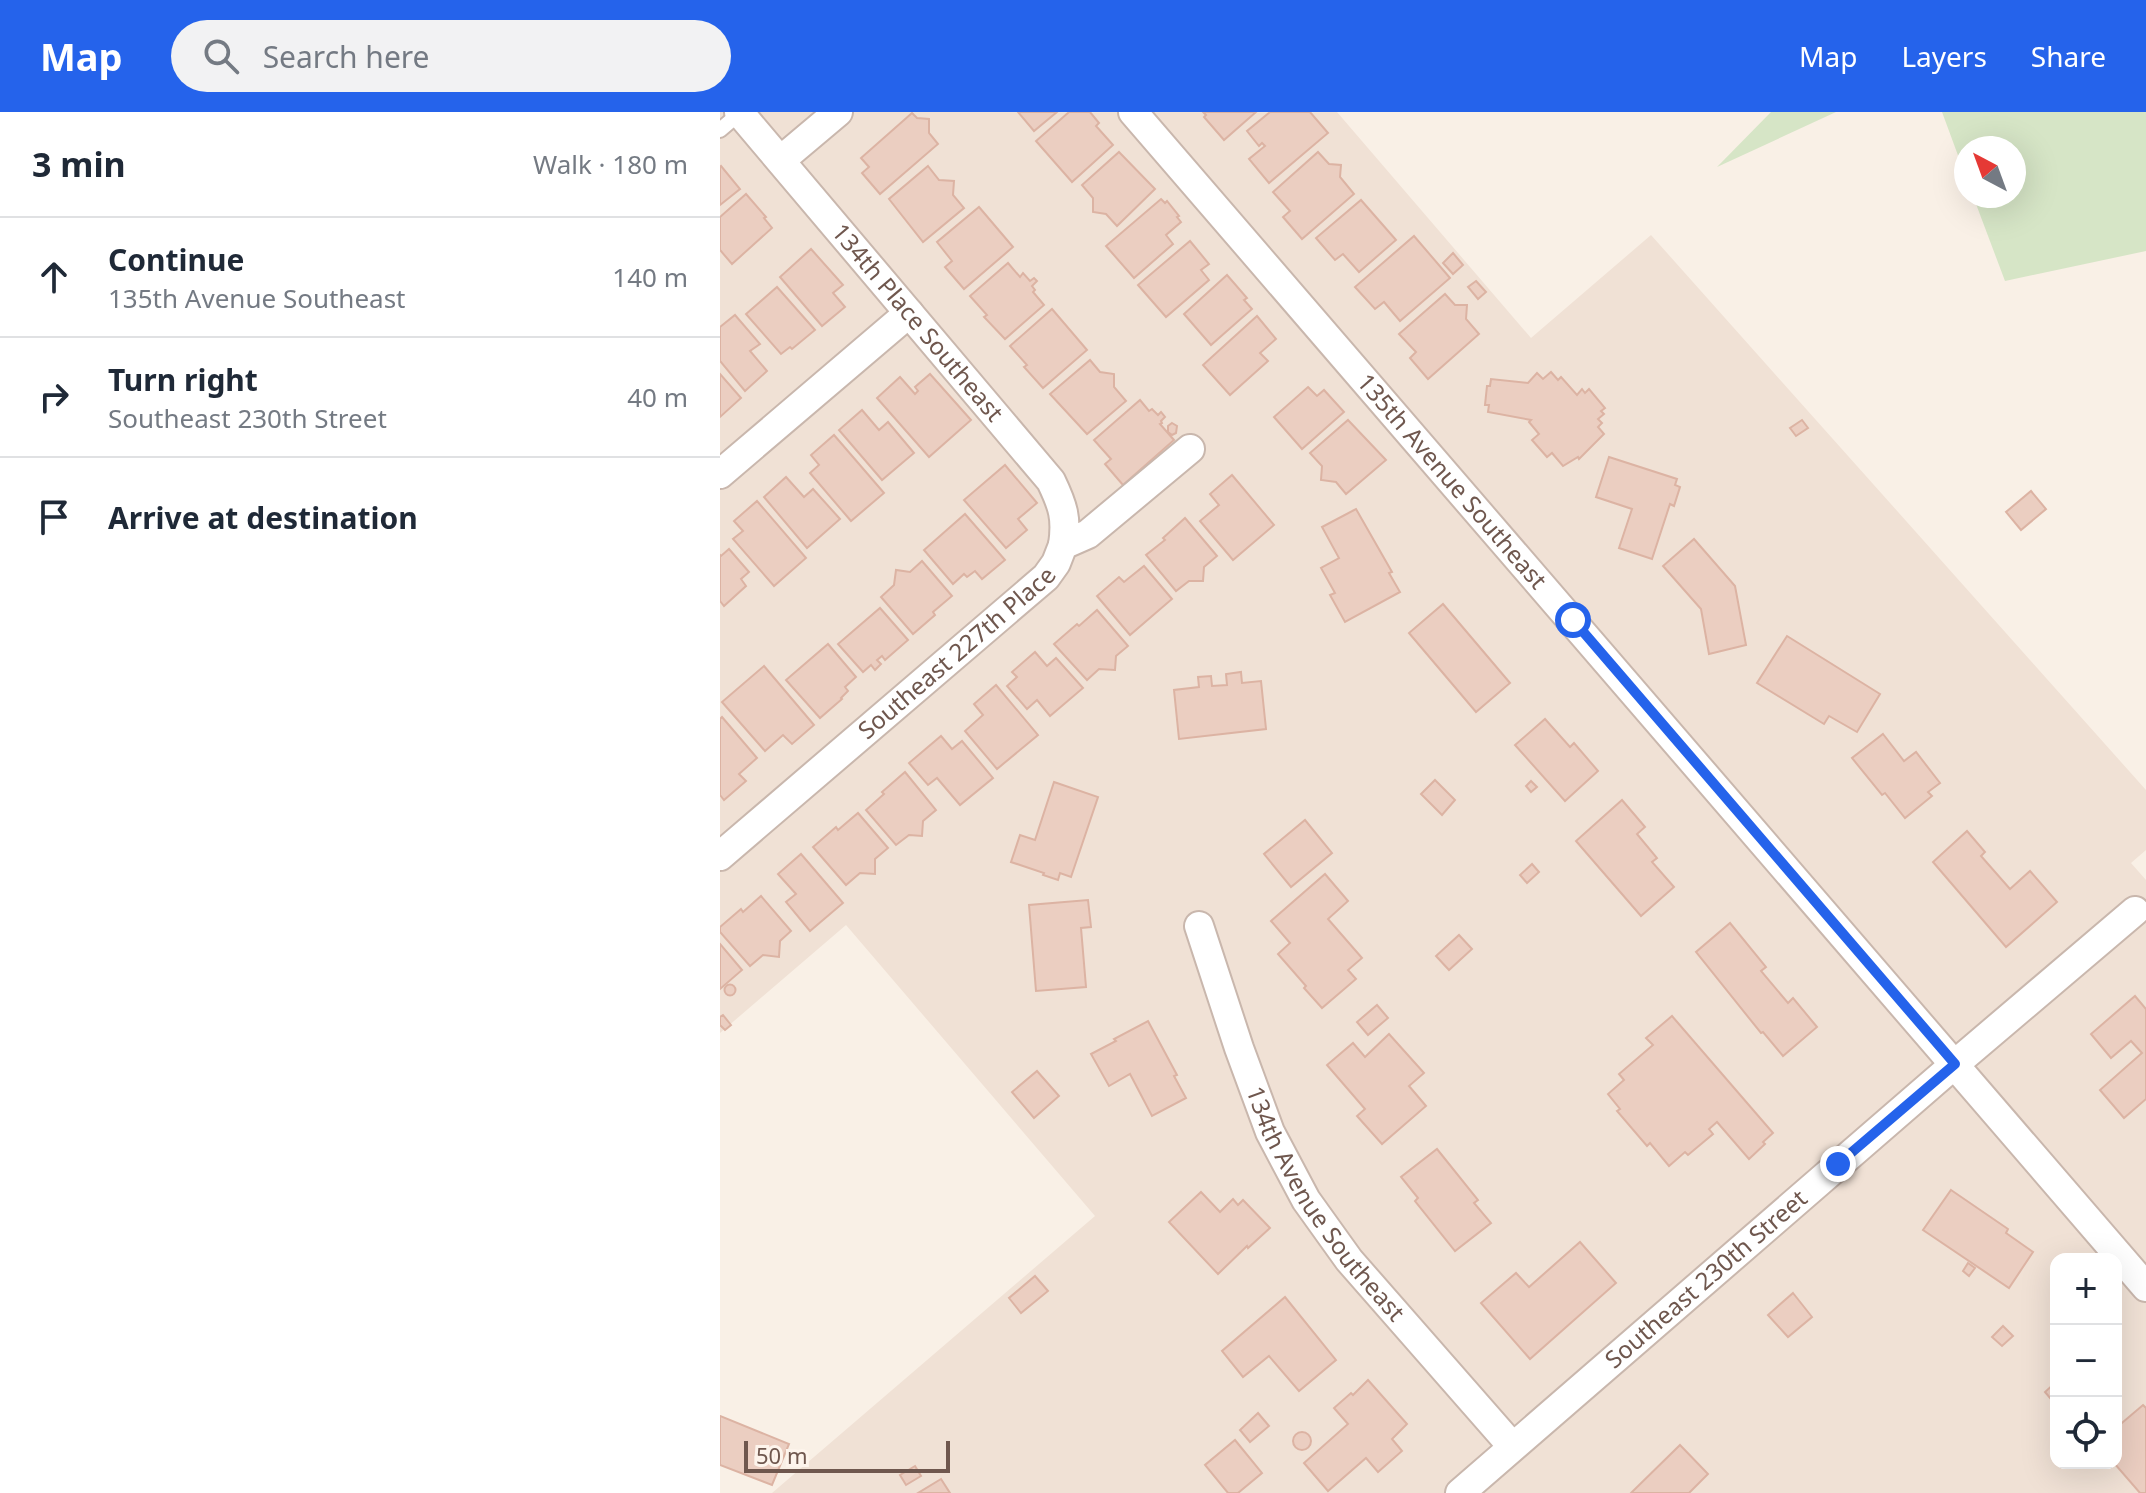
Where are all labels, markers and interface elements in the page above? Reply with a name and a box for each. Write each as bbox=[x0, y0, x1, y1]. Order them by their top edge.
search box bbox=[171, 20, 731, 92]
text: Map bbox=[40, 30, 123, 82]
icon: search bbox=[199, 34, 243, 78]
text: Search here bbox=[263, 36, 430, 77]
text: Map bbox=[1799, 37, 1857, 75]
text: Layers bbox=[1901, 37, 1987, 75]
text: Share bbox=[2031, 37, 2106, 75]
north arrow bbox=[1954, 136, 2026, 208]
text: 3 min bbox=[32, 141, 126, 187]
text: Walk · 180 m bbox=[533, 146, 688, 182]
street label: 134th Place Southeast bbox=[825, 216, 1012, 428]
text: Continue bbox=[108, 239, 244, 280]
icon: ahead bbox=[32, 255, 76, 299]
text: 140 m bbox=[612, 259, 688, 295]
text: 135th Avenue Southeast bbox=[108, 280, 406, 316]
text: Turn right bbox=[108, 359, 258, 400]
street label: 135th Avenue Southeast bbox=[1351, 366, 1555, 596]
icon: right bbox=[32, 375, 76, 419]
text: 40 m bbox=[627, 379, 688, 415]
text: Southeast 230th Street bbox=[108, 400, 387, 436]
icon: arrive bbox=[32, 495, 76, 539]
text: Arrive at destination bbox=[108, 497, 418, 538]
street label: Southeast 227th Place bbox=[850, 560, 1063, 746]
route start bbox=[1555, 602, 1591, 638]
street label: 134th Avenue Southeast bbox=[1240, 1081, 1413, 1328]
route end bbox=[1820, 1146, 1856, 1182]
street label: Southeast 230th Street bbox=[1597, 1181, 1814, 1375]
map controls bbox=[2050, 1253, 2122, 1469]
button: + bbox=[2050, 1253, 2122, 1325]
button: − bbox=[2050, 1325, 2122, 1397]
button: locate bbox=[2050, 1397, 2122, 1469]
scale bar bbox=[744, 1437, 950, 1473]
text: 50 m bbox=[756, 1440, 807, 1470]

